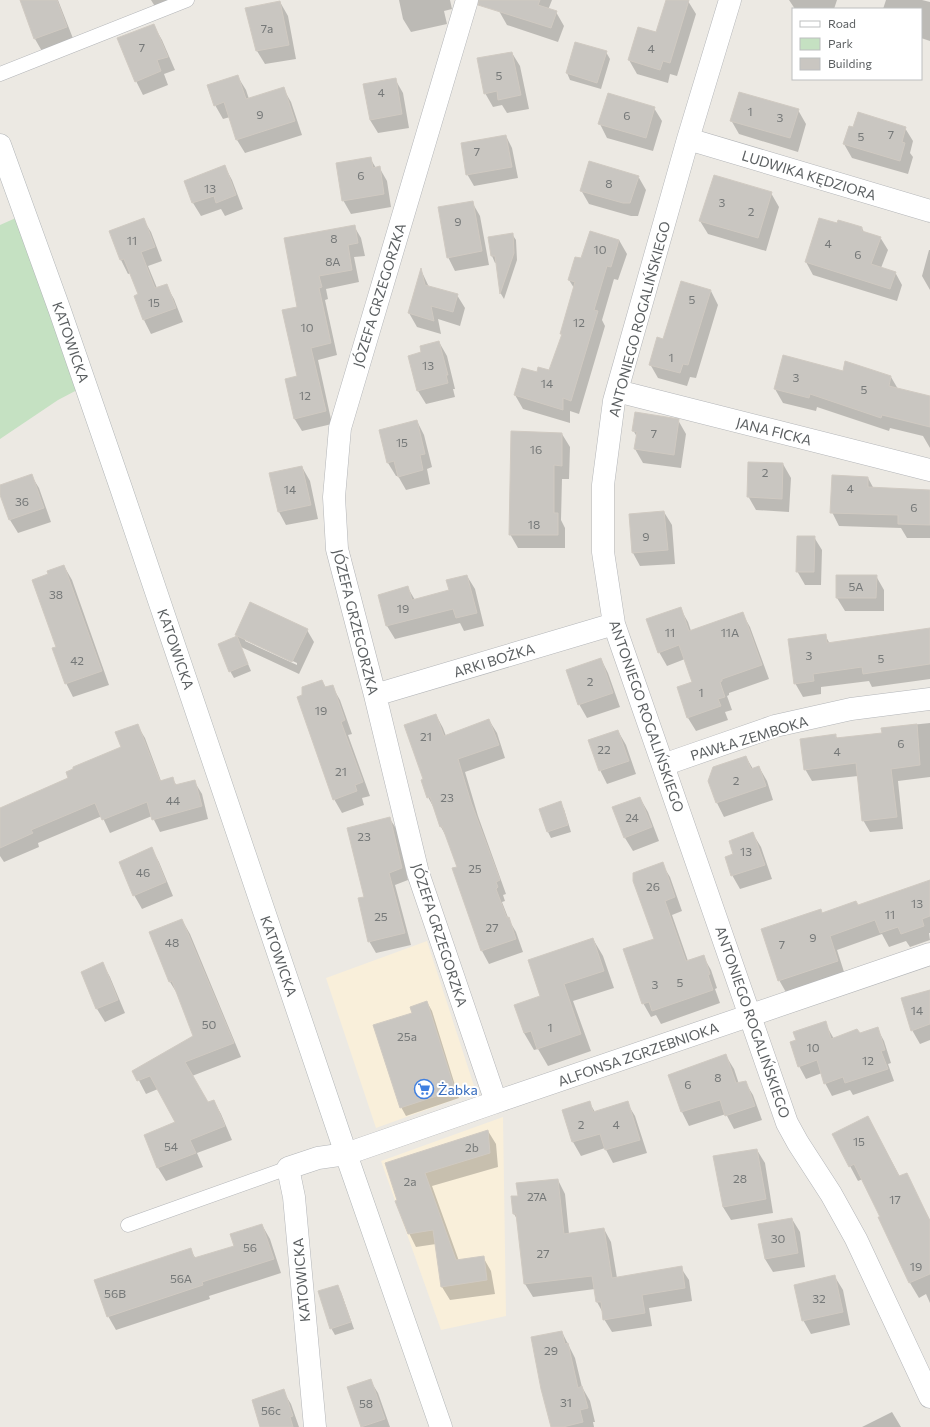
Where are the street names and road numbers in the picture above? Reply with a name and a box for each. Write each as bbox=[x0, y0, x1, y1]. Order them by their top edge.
street label: LUDWIKA KĘDZIORA bbox=[740, 146, 879, 204]
street label: ANTONIEGO ROGALIŃSKIEGO bbox=[605, 219, 673, 419]
street label: JÓZEFA GRZEGORZKA bbox=[349, 221, 409, 369]
street label: KATOWICKA bbox=[49, 299, 93, 385]
street label: JANA FICKA bbox=[734, 413, 814, 449]
street label: JÓZEFA GRZEGORZKA bbox=[330, 547, 382, 697]
street label: KATOWICKA bbox=[154, 606, 198, 692]
street label: ANTONIEGO ROGALIŃSKIEGO bbox=[606, 618, 688, 814]
street label: ARKI BOŻKA bbox=[451, 640, 537, 680]
street label: PAWŁA ZEMBOKA bbox=[688, 712, 810, 764]
street label: JÓZEFA GRZEGORZKA bbox=[409, 861, 471, 1009]
street label: KATOWICKA bbox=[257, 913, 301, 999]
street label: ANTONIEGO ROGALIŃSKIEGO bbox=[712, 924, 794, 1120]
street label: ALFONSA ZGRZEBNIOKA bbox=[555, 1018, 721, 1090]
street label: KATOWICKA bbox=[289, 1237, 313, 1323]

